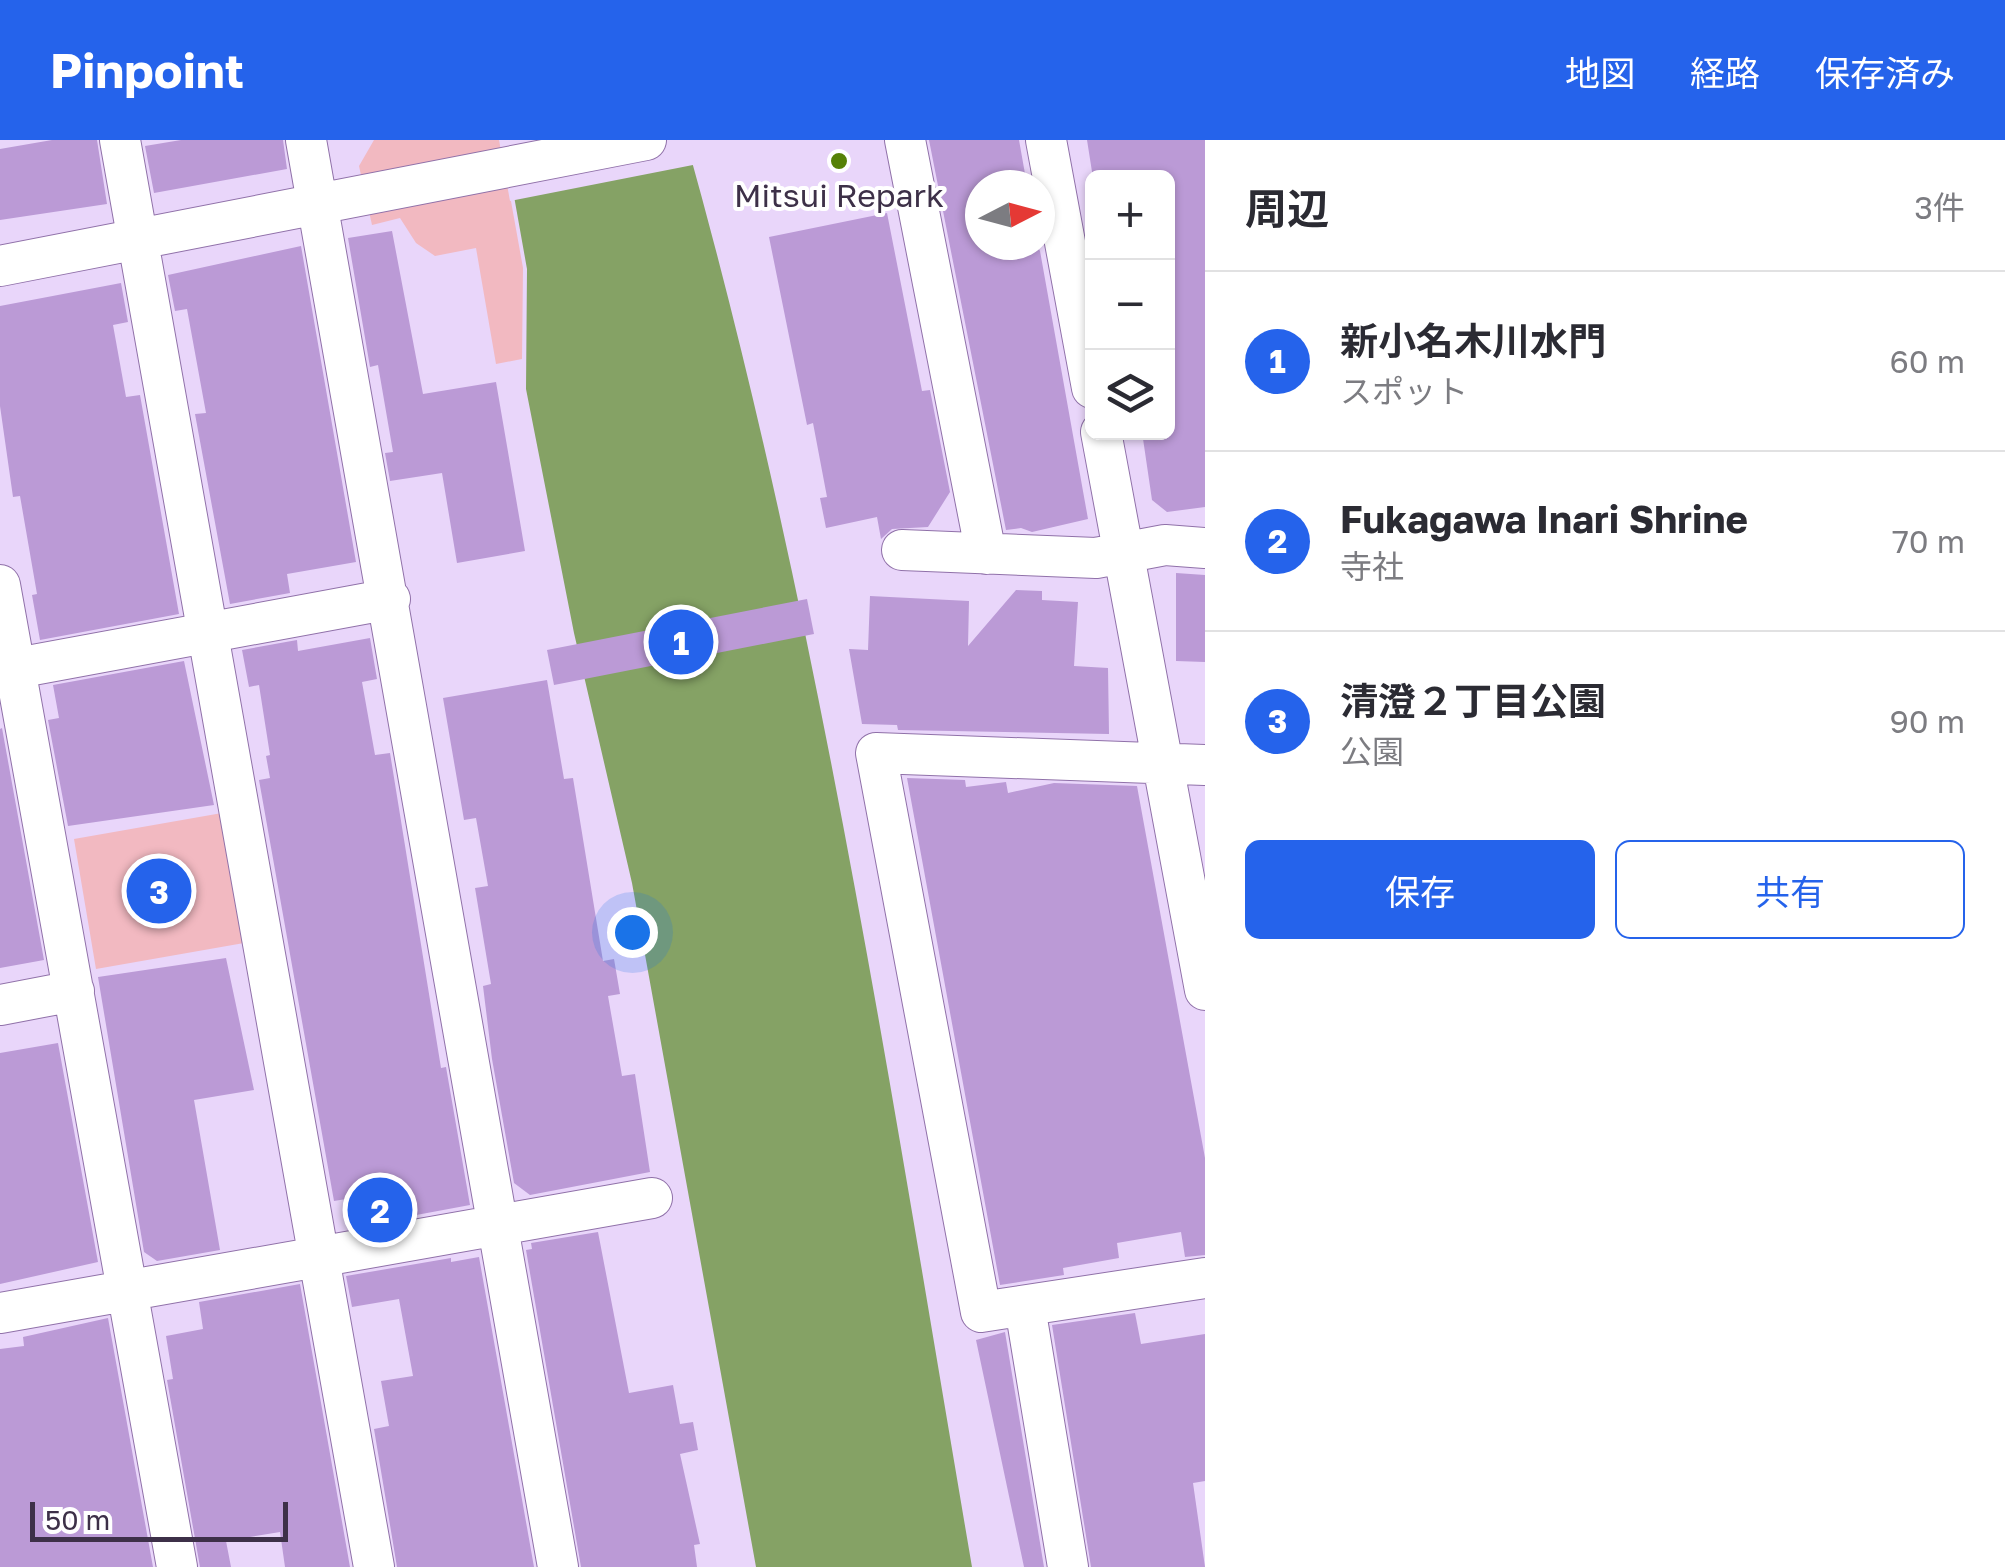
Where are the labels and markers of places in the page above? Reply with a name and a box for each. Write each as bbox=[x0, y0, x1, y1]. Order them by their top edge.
marker: Mitsui Repark bbox=[828, 150, 850, 172]
place label: Mitsui Repark bbox=[734, 176, 944, 214]
pin: 1 bbox=[648, 604, 714, 680]
pin: 3 bbox=[126, 854, 192, 928]
pin: 2 bbox=[348, 1172, 412, 1248]

